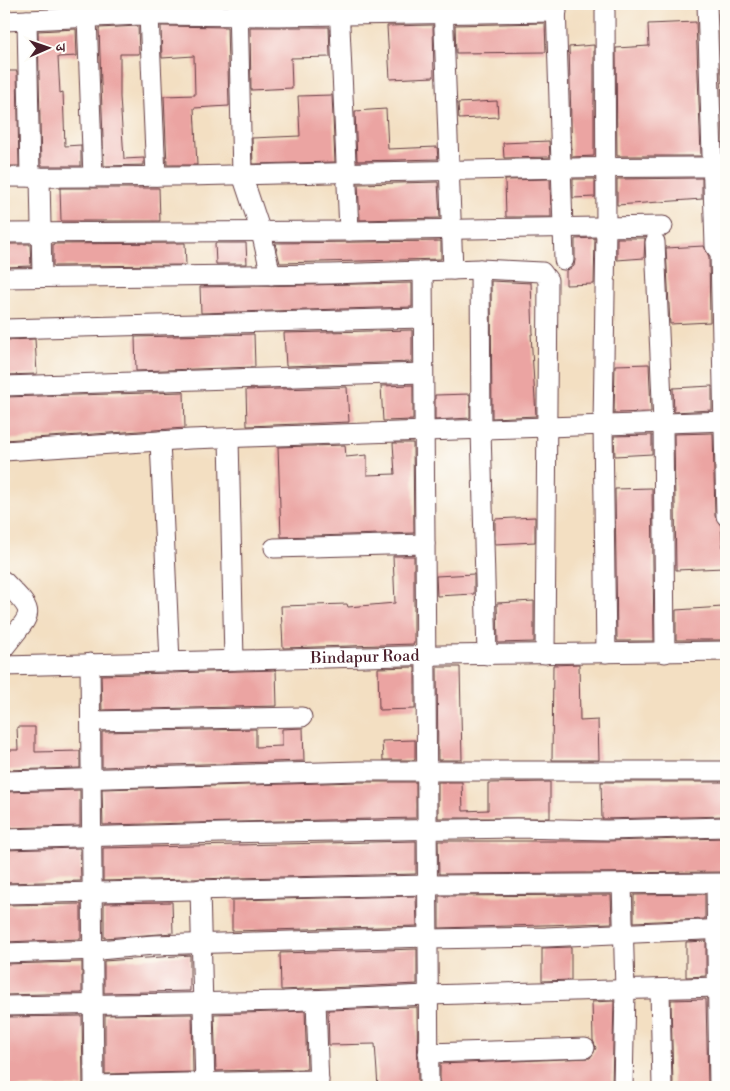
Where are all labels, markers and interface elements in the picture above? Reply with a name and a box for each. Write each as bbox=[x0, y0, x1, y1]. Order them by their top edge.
north arrow bbox=[22, 22, 72, 72]
text: उ bbox=[51, 43, 69, 52]
street label: Bindapur Road bbox=[309, 646, 420, 668]

